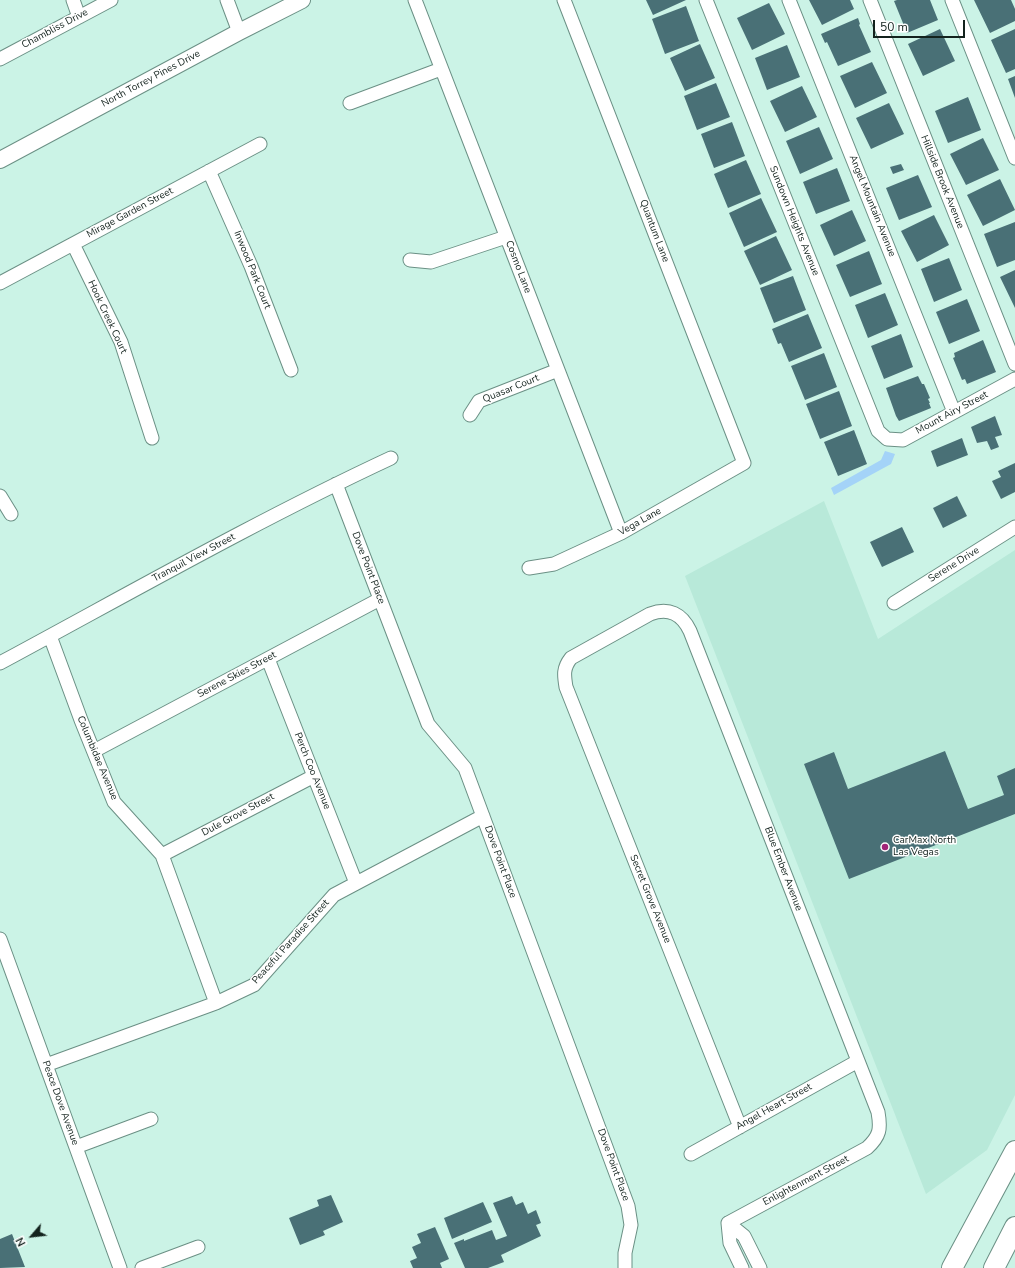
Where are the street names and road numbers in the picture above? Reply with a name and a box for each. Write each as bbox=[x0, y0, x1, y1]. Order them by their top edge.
street label: Chambliss Drive bbox=[20, 6, 90, 52]
street label: North Torrey Pines Drive bbox=[100, 48, 202, 110]
street label: Hillside Brook Avenue bbox=[918, 134, 966, 230]
street label: Angel Mountain Avenue bbox=[846, 153, 898, 259]
street label: Sundown Heights Avenue bbox=[767, 164, 821, 278]
street label: Mirage Garden Street bbox=[85, 185, 175, 241]
street label: Quantum Lane bbox=[637, 198, 671, 264]
street label: Inwood Park Court bbox=[231, 229, 273, 311]
street label: Cosmo Lane bbox=[503, 239, 533, 295]
street label: Hook Creek Court bbox=[85, 278, 129, 356]
street label: Quasar Court bbox=[481, 372, 541, 406]
street label: Mount Airy Street bbox=[914, 389, 990, 437]
street label: Vega Lane bbox=[617, 505, 663, 539]
street label: Dove Point Place bbox=[349, 530, 387, 606]
street label: Tranquil View Street bbox=[151, 531, 237, 585]
street label: Serene Drive bbox=[926, 545, 982, 585]
street label: Serene Skies Street bbox=[196, 649, 278, 701]
street label: Columbidae Avenue bbox=[74, 714, 120, 802]
street label: Perch Coo Avenue bbox=[291, 731, 333, 811]
street label: Dule Grove Street bbox=[200, 791, 276, 839]
street label: Dove Point Place bbox=[481, 824, 519, 900]
street label: Blue Ember Avenue bbox=[761, 825, 805, 913]
street label: Secret Grove Avenue bbox=[627, 853, 673, 945]
street label: Peaceful Paradise Street bbox=[250, 897, 332, 987]
street label: Peace Dove Avenue bbox=[39, 1059, 81, 1147]
street label: Angel Heart Street bbox=[734, 1081, 814, 1133]
street label: Dove Point Place bbox=[594, 1127, 632, 1203]
street label: Enlightenment Street bbox=[761, 1153, 851, 1209]

